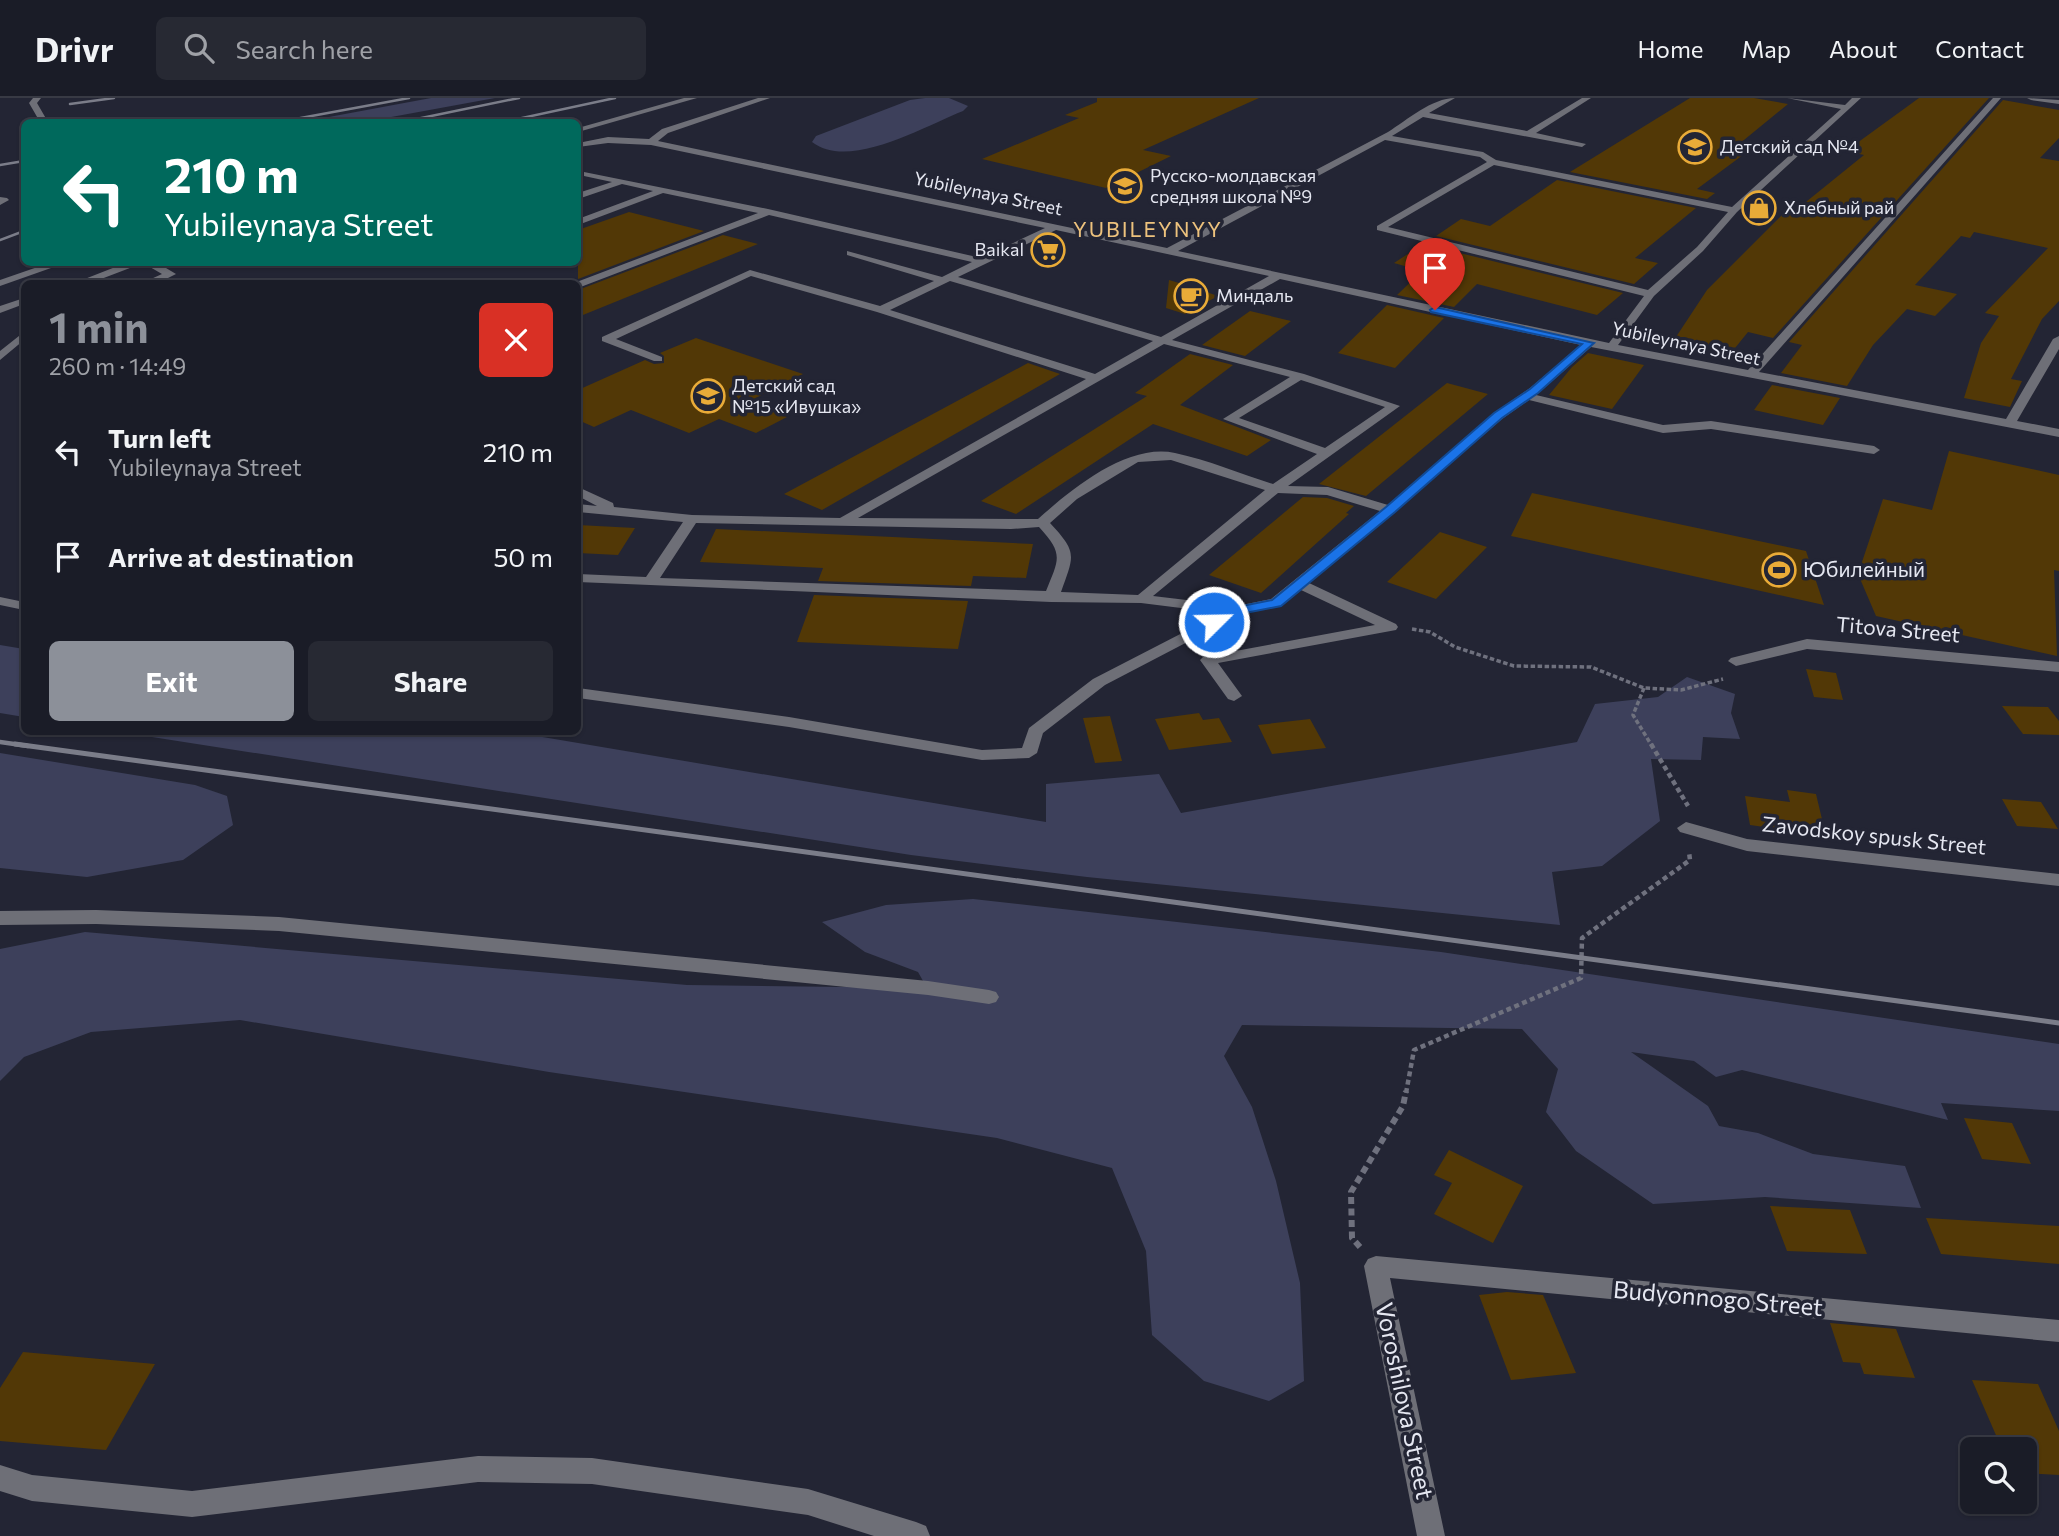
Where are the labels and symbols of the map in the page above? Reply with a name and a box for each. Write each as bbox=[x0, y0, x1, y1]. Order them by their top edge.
school or university icon: Детский сад №4 bbox=[1676, 128, 1714, 166]
place label: Детский сад №4 bbox=[1720, 135, 1859, 157]
place label: Русско-молдавская средняя школа №9 bbox=[1150, 164, 1316, 207]
street label: Yubileynaya Street bbox=[912, 167, 1065, 220]
school or university icon: Русско-молдавская средняя школа №9 bbox=[1106, 167, 1144, 205]
shop icon: Хлебный рай bbox=[1740, 189, 1778, 227]
place label: Хлебный рай bbox=[1784, 196, 1894, 218]
district label: YUBILEYNYY bbox=[1073, 216, 1223, 241]
supermarket icon: Baikal bbox=[1029, 231, 1067, 269]
place label: Baikal bbox=[975, 238, 1024, 260]
pin bbox=[1405, 238, 1465, 310]
cafe icon: Миндаль bbox=[1172, 277, 1210, 315]
place label: Миндаль bbox=[1216, 284, 1293, 306]
street label: Yubileynaya Street bbox=[1610, 317, 1763, 370]
place label: Детский сад №15 «Ивушка» bbox=[732, 374, 861, 417]
school or university icon: Детский сад №15 «Ивушка» bbox=[689, 377, 727, 415]
sports icon: Юбилейный bbox=[1760, 551, 1798, 589]
place label: Юбилейный bbox=[1803, 556, 1925, 581]
position arrow bbox=[1177, 585, 1251, 659]
street label: Titova Street bbox=[1835, 611, 1961, 646]
street label: Zavodskoy spusk Street bbox=[1761, 810, 1988, 859]
street label: Budyonnogo Street bbox=[1612, 1274, 1824, 1321]
street label: Voroshilova Street bbox=[1370, 1300, 1441, 1502]

